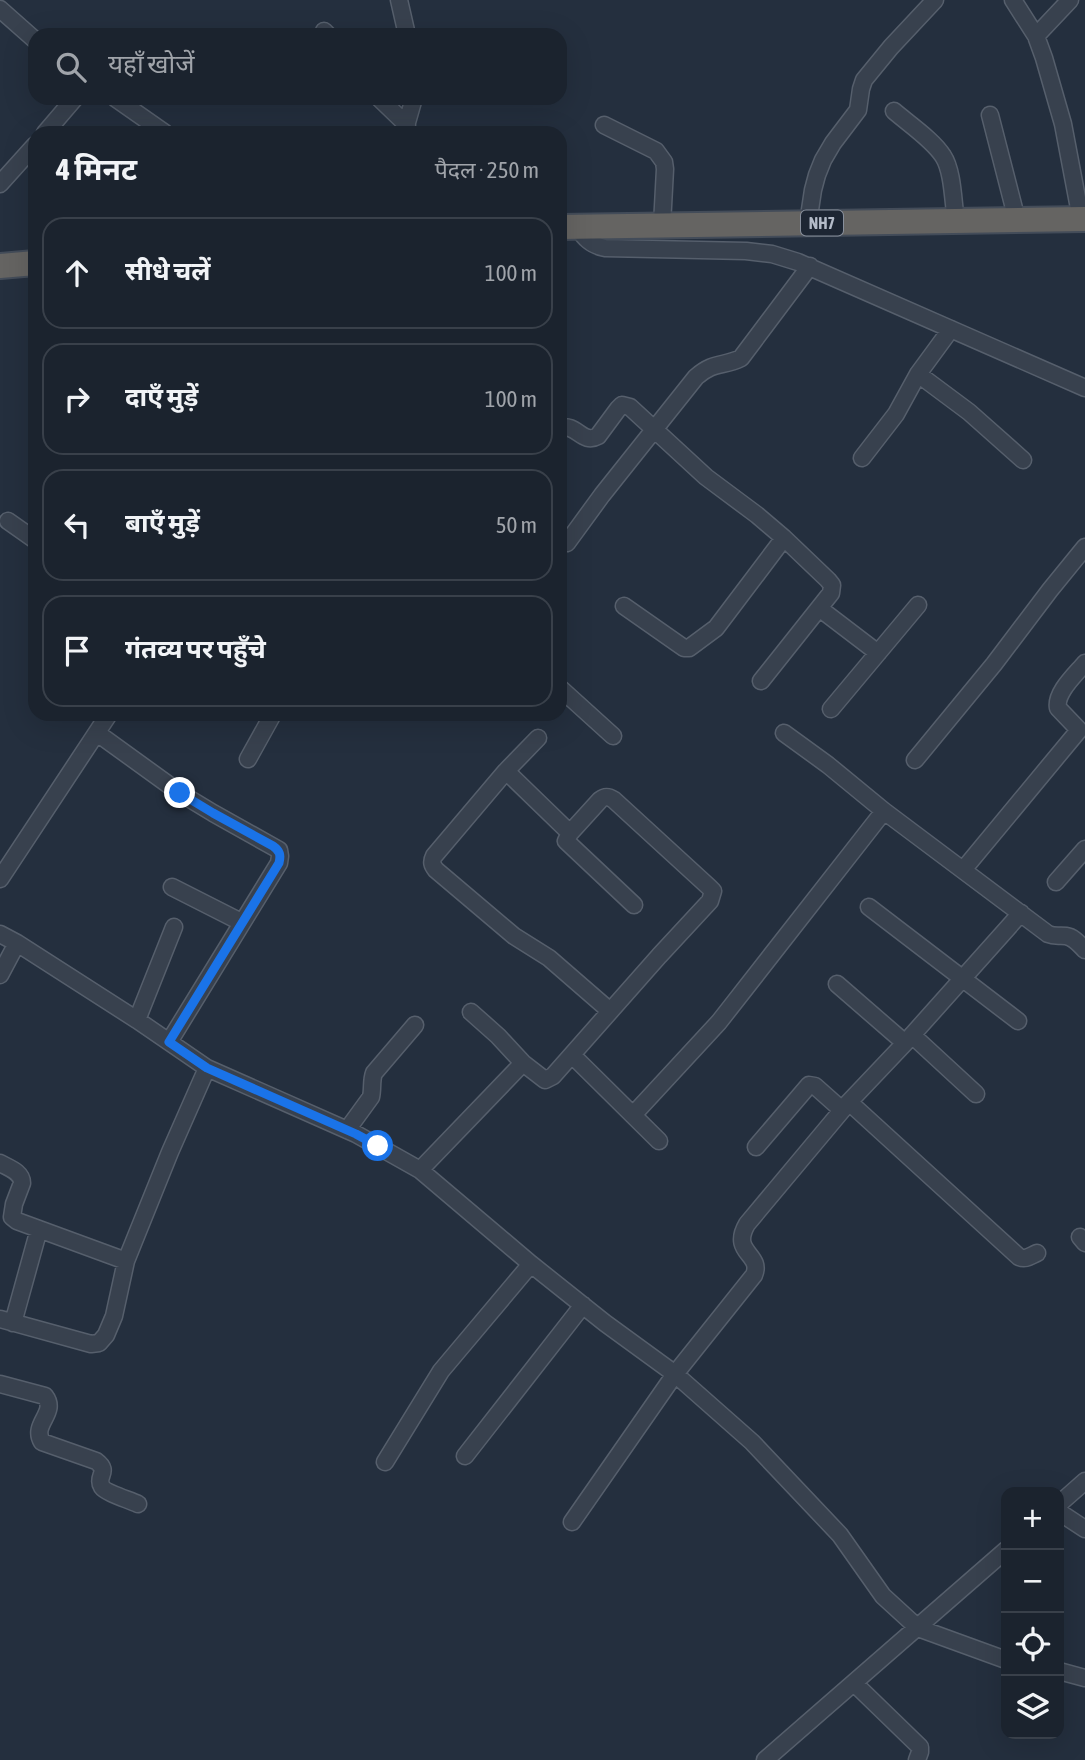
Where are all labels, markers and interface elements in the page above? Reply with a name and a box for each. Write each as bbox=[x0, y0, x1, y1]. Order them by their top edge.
search box bbox=[28, 28, 567, 105]
icon: search bbox=[52, 48, 90, 86]
text: यहाँ खोजें bbox=[108, 49, 194, 79]
text: 4 मिनट bbox=[56, 152, 137, 186]
text: पैदल · 250 m bbox=[435, 157, 539, 183]
road number: NH7 bbox=[801, 210, 843, 236]
icon: ahead bbox=[58, 254, 96, 292]
text: सीधे चलें bbox=[125, 256, 211, 286]
text: 100 m bbox=[485, 260, 537, 286]
icon: right bbox=[58, 380, 96, 418]
text: दाएँ मुड़ें bbox=[125, 382, 198, 412]
text: 100 m bbox=[485, 386, 537, 412]
icon: left bbox=[58, 506, 96, 544]
text: बाएँ मुड़ें bbox=[125, 508, 200, 538]
text: 50 m bbox=[496, 512, 537, 538]
icon: arrive bbox=[58, 632, 96, 670]
text: गंतव्य पर पहुँचे bbox=[125, 634, 266, 664]
route end bbox=[164, 777, 195, 808]
route start bbox=[362, 1130, 393, 1161]
map controls bbox=[1001, 1487, 1064, 1739]
button: + bbox=[1001, 1487, 1064, 1550]
button: − bbox=[1001, 1550, 1064, 1613]
button: locate bbox=[1001, 1613, 1064, 1676]
button: layers bbox=[1001, 1676, 1064, 1739]

